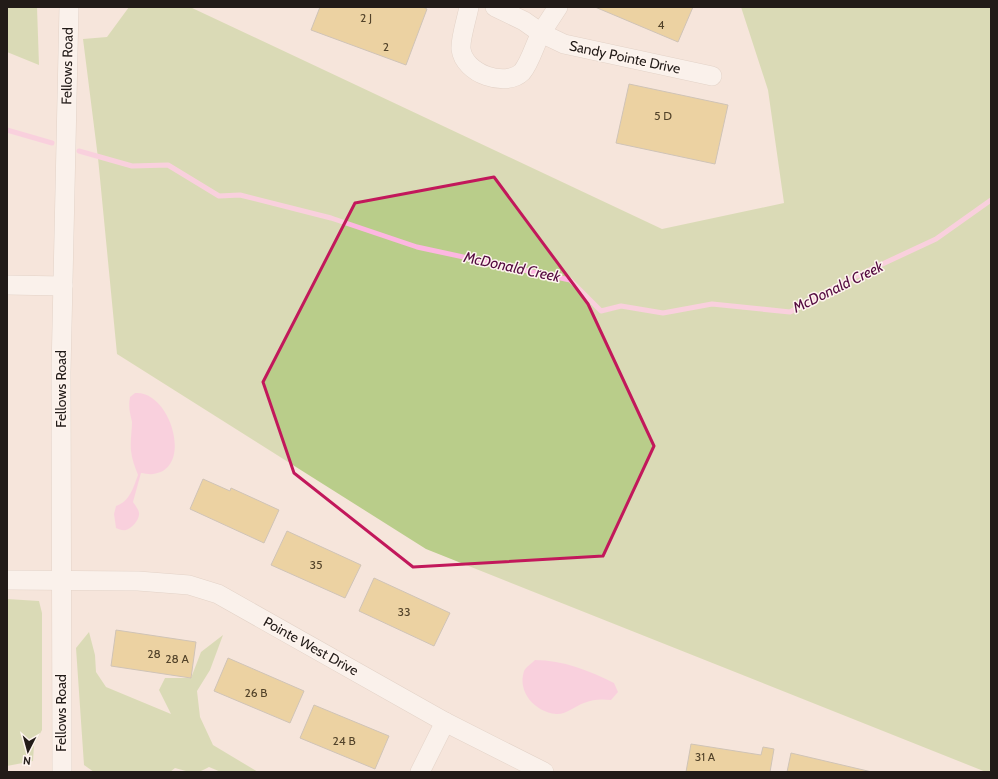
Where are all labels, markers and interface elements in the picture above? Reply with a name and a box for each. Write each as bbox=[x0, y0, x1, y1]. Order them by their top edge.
house number: 2 J bbox=[360, 10, 372, 25]
house number: 4 bbox=[658, 17, 665, 32]
street label: Fellows Road bbox=[57, 27, 77, 105]
street label: Sandy Pointe Drive bbox=[568, 36, 682, 78]
house number: 2 bbox=[383, 39, 389, 54]
house number: 5 D bbox=[654, 108, 672, 123]
water label: McDonald Creek bbox=[461, 248, 562, 286]
water label: McDonald Creek bbox=[789, 257, 887, 317]
street label: Fellows Road bbox=[52, 350, 70, 428]
house number: 35 bbox=[310, 557, 322, 572]
house number: 33 bbox=[398, 604, 410, 619]
street label: Pointe West Drive bbox=[260, 612, 362, 680]
house number: 28 bbox=[147, 646, 161, 661]
house number: 28 A bbox=[165, 651, 189, 666]
street label: Fellows Road bbox=[52, 674, 70, 752]
house number: 26 B bbox=[245, 685, 267, 700]
north arrow bbox=[8, 731, 48, 771]
house number: 24 B bbox=[332, 733, 356, 748]
house number: 31 A bbox=[695, 749, 716, 764]
text: N bbox=[22, 754, 32, 768]

